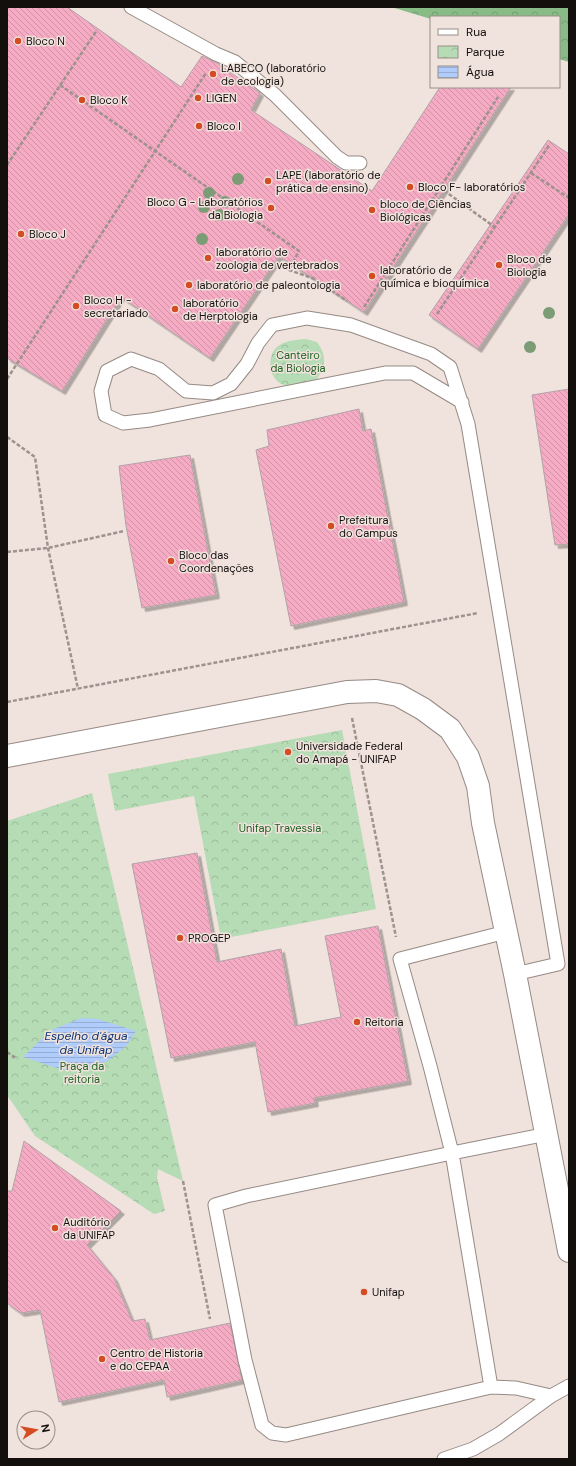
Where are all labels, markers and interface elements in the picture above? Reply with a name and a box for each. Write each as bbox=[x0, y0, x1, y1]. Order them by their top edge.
legend bbox=[430, 16, 560, 88]
text: Rua bbox=[466, 24, 487, 40]
place label: Bloco N bbox=[26, 34, 65, 48]
marker: Bloco N bbox=[13, 36, 23, 46]
text: Parque bbox=[466, 44, 505, 60]
place label: LABECO (laboratório de ecologia) bbox=[221, 61, 326, 88]
text: Água bbox=[466, 64, 494, 80]
marker: LABECO (laboratório de ecologia) bbox=[208, 69, 218, 79]
place label: LIGEN bbox=[206, 91, 237, 105]
place label: Bloco K bbox=[90, 93, 128, 107]
marker: LIGEN bbox=[193, 93, 203, 103]
marker: Bloco K bbox=[77, 95, 87, 105]
place label: Bloco I bbox=[207, 119, 241, 133]
marker: Bloco I bbox=[194, 121, 204, 131]
place label: LAPE (laboratório de prática de ensino) bbox=[276, 168, 380, 195]
marker: LAPE (laboratório de prática de ensino) bbox=[263, 176, 273, 186]
place label: Bloco F- laboratórios bbox=[418, 180, 525, 194]
marker: Bloco F- laboratórios bbox=[405, 182, 415, 192]
place label: Bloco G - Laboratórios da Biologia bbox=[147, 195, 263, 222]
place label: bloco de Ciências Biológicas bbox=[380, 197, 471, 224]
marker: Bloco G - Laboratórios da Biologia bbox=[266, 203, 276, 213]
marker: bloco de Ciências Biológicas bbox=[367, 205, 377, 215]
place label: Bloco J bbox=[29, 227, 66, 241]
marker: Bloco J bbox=[16, 229, 26, 239]
place label: laboratório de zoologia de vertebrados bbox=[216, 245, 339, 272]
place label: Bloco de Biologia bbox=[507, 252, 552, 279]
marker: laboratório de zoologia de vertebrados bbox=[203, 253, 213, 263]
marker: Bloco de Biologia bbox=[494, 260, 504, 270]
place label: laboratório de química e bioquímica bbox=[380, 263, 489, 290]
marker: laboratório de química e bioquímica bbox=[367, 271, 377, 281]
place label: laboratório de paleontologia bbox=[197, 278, 340, 292]
marker: laboratório de paleontologia bbox=[184, 280, 194, 290]
place label: Bloco H - secretariado bbox=[84, 293, 148, 320]
place label: laboratório de Herptologia bbox=[183, 296, 258, 323]
marker: Bloco H - secretariado bbox=[71, 301, 81, 311]
marker: laboratório de Herptologia bbox=[170, 304, 180, 314]
park label: Canteiro da Biologia bbox=[270, 348, 326, 375]
place label: Prefeitura do Campus bbox=[339, 513, 398, 540]
marker: Prefeitura do Campus bbox=[326, 521, 336, 531]
place label: Bloco das Coordenações bbox=[179, 548, 254, 575]
marker: Bloco das Coordenações bbox=[166, 556, 176, 566]
place label: Universidade Federal do Amapá - UNIFAP bbox=[296, 739, 403, 766]
marker: Universidade Federal do Amapá - UNIFAP bbox=[283, 747, 293, 757]
park label: Unifap Travessia bbox=[239, 821, 321, 835]
place label: PROGEP bbox=[188, 931, 230, 945]
marker: PROGEP bbox=[175, 933, 185, 943]
place label: Reitoria bbox=[365, 1015, 403, 1029]
marker: Reitoria bbox=[352, 1017, 362, 1027]
water label: Espelho d'água da Unifap bbox=[44, 1028, 128, 1058]
park label: Praça da reitoria bbox=[60, 1059, 104, 1086]
place label: Auditório da UNIFAP bbox=[63, 1215, 115, 1242]
marker: Auditório da UNIFAP bbox=[50, 1223, 60, 1233]
place label: Unifap bbox=[372, 1285, 405, 1299]
marker: Unifap bbox=[359, 1287, 369, 1297]
place label: Centro de Historia e do CEPAA bbox=[110, 1346, 203, 1373]
marker: Centro de Historia e do CEPAA bbox=[97, 1354, 107, 1364]
north arrow bbox=[16, 1410, 56, 1450]
text: N bbox=[38, 1423, 53, 1433]

